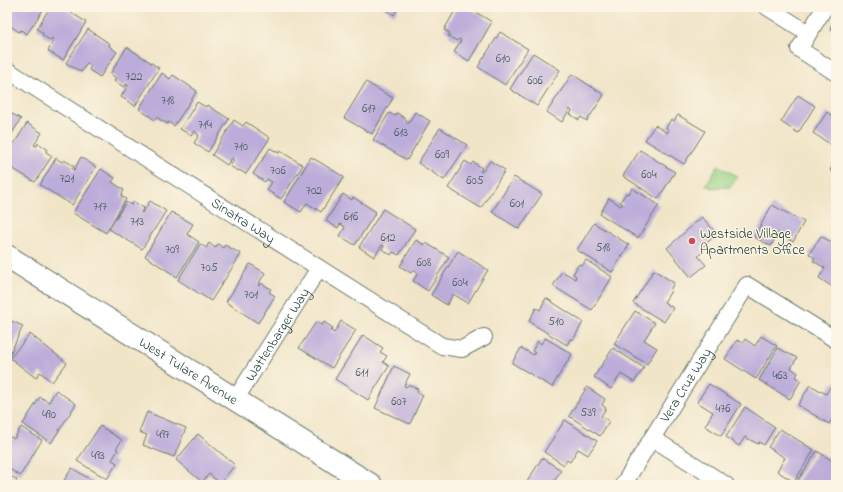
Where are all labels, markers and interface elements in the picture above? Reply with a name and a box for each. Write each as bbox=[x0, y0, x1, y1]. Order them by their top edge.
house number: 610 bbox=[496, 50, 510, 68]
house number: 722 bbox=[126, 68, 142, 86]
house number: 606 bbox=[527, 72, 544, 90]
house number: 718 bbox=[161, 92, 175, 110]
house number: 617 bbox=[362, 100, 376, 118]
house number: 714 bbox=[198, 116, 212, 134]
house number: 613 bbox=[394, 124, 408, 142]
house number: 710 bbox=[234, 138, 248, 156]
house number: 609 bbox=[435, 146, 449, 164]
house number: 706 bbox=[270, 162, 286, 180]
house number: 604 bbox=[641, 166, 657, 184]
house number: 721 bbox=[60, 170, 75, 188]
house number: 605 bbox=[466, 172, 484, 190]
house number: 702 bbox=[306, 182, 322, 200]
street label: Sinatra Way bbox=[206, 193, 279, 250]
house number: 601 bbox=[510, 195, 524, 213]
house number: 717 bbox=[93, 198, 107, 216]
house number: 616 bbox=[344, 208, 359, 226]
house number: 713 bbox=[130, 213, 144, 231]
place label: Westside Village Apartments Office bbox=[700, 224, 805, 261]
house number: 612 bbox=[380, 229, 396, 247]
marker: Westside Village Apartments Office bbox=[687, 236, 697, 246]
house number: 518 bbox=[595, 239, 611, 257]
house number: 709 bbox=[165, 241, 179, 259]
house number: 608 bbox=[417, 254, 432, 272]
house number: 705 bbox=[201, 259, 218, 277]
house number: 604 bbox=[452, 274, 468, 292]
street label: Wattenbarger Way bbox=[241, 284, 317, 386]
house number: 701 bbox=[244, 286, 258, 304]
house number: 510 bbox=[548, 313, 564, 331]
street label: West Tulare Avenue bbox=[135, 333, 242, 411]
street label: Vera Cruz Way bbox=[655, 344, 718, 428]
house number: 611 bbox=[356, 364, 369, 382]
house number: 463 bbox=[772, 367, 788, 385]
house number: 607 bbox=[391, 393, 407, 411]
house number: 476 bbox=[715, 400, 731, 418]
house number: 539 bbox=[580, 404, 596, 422]
house number: 490 bbox=[42, 406, 56, 424]
house number: 497 bbox=[156, 426, 170, 444]
house number: 493 bbox=[91, 447, 105, 465]

